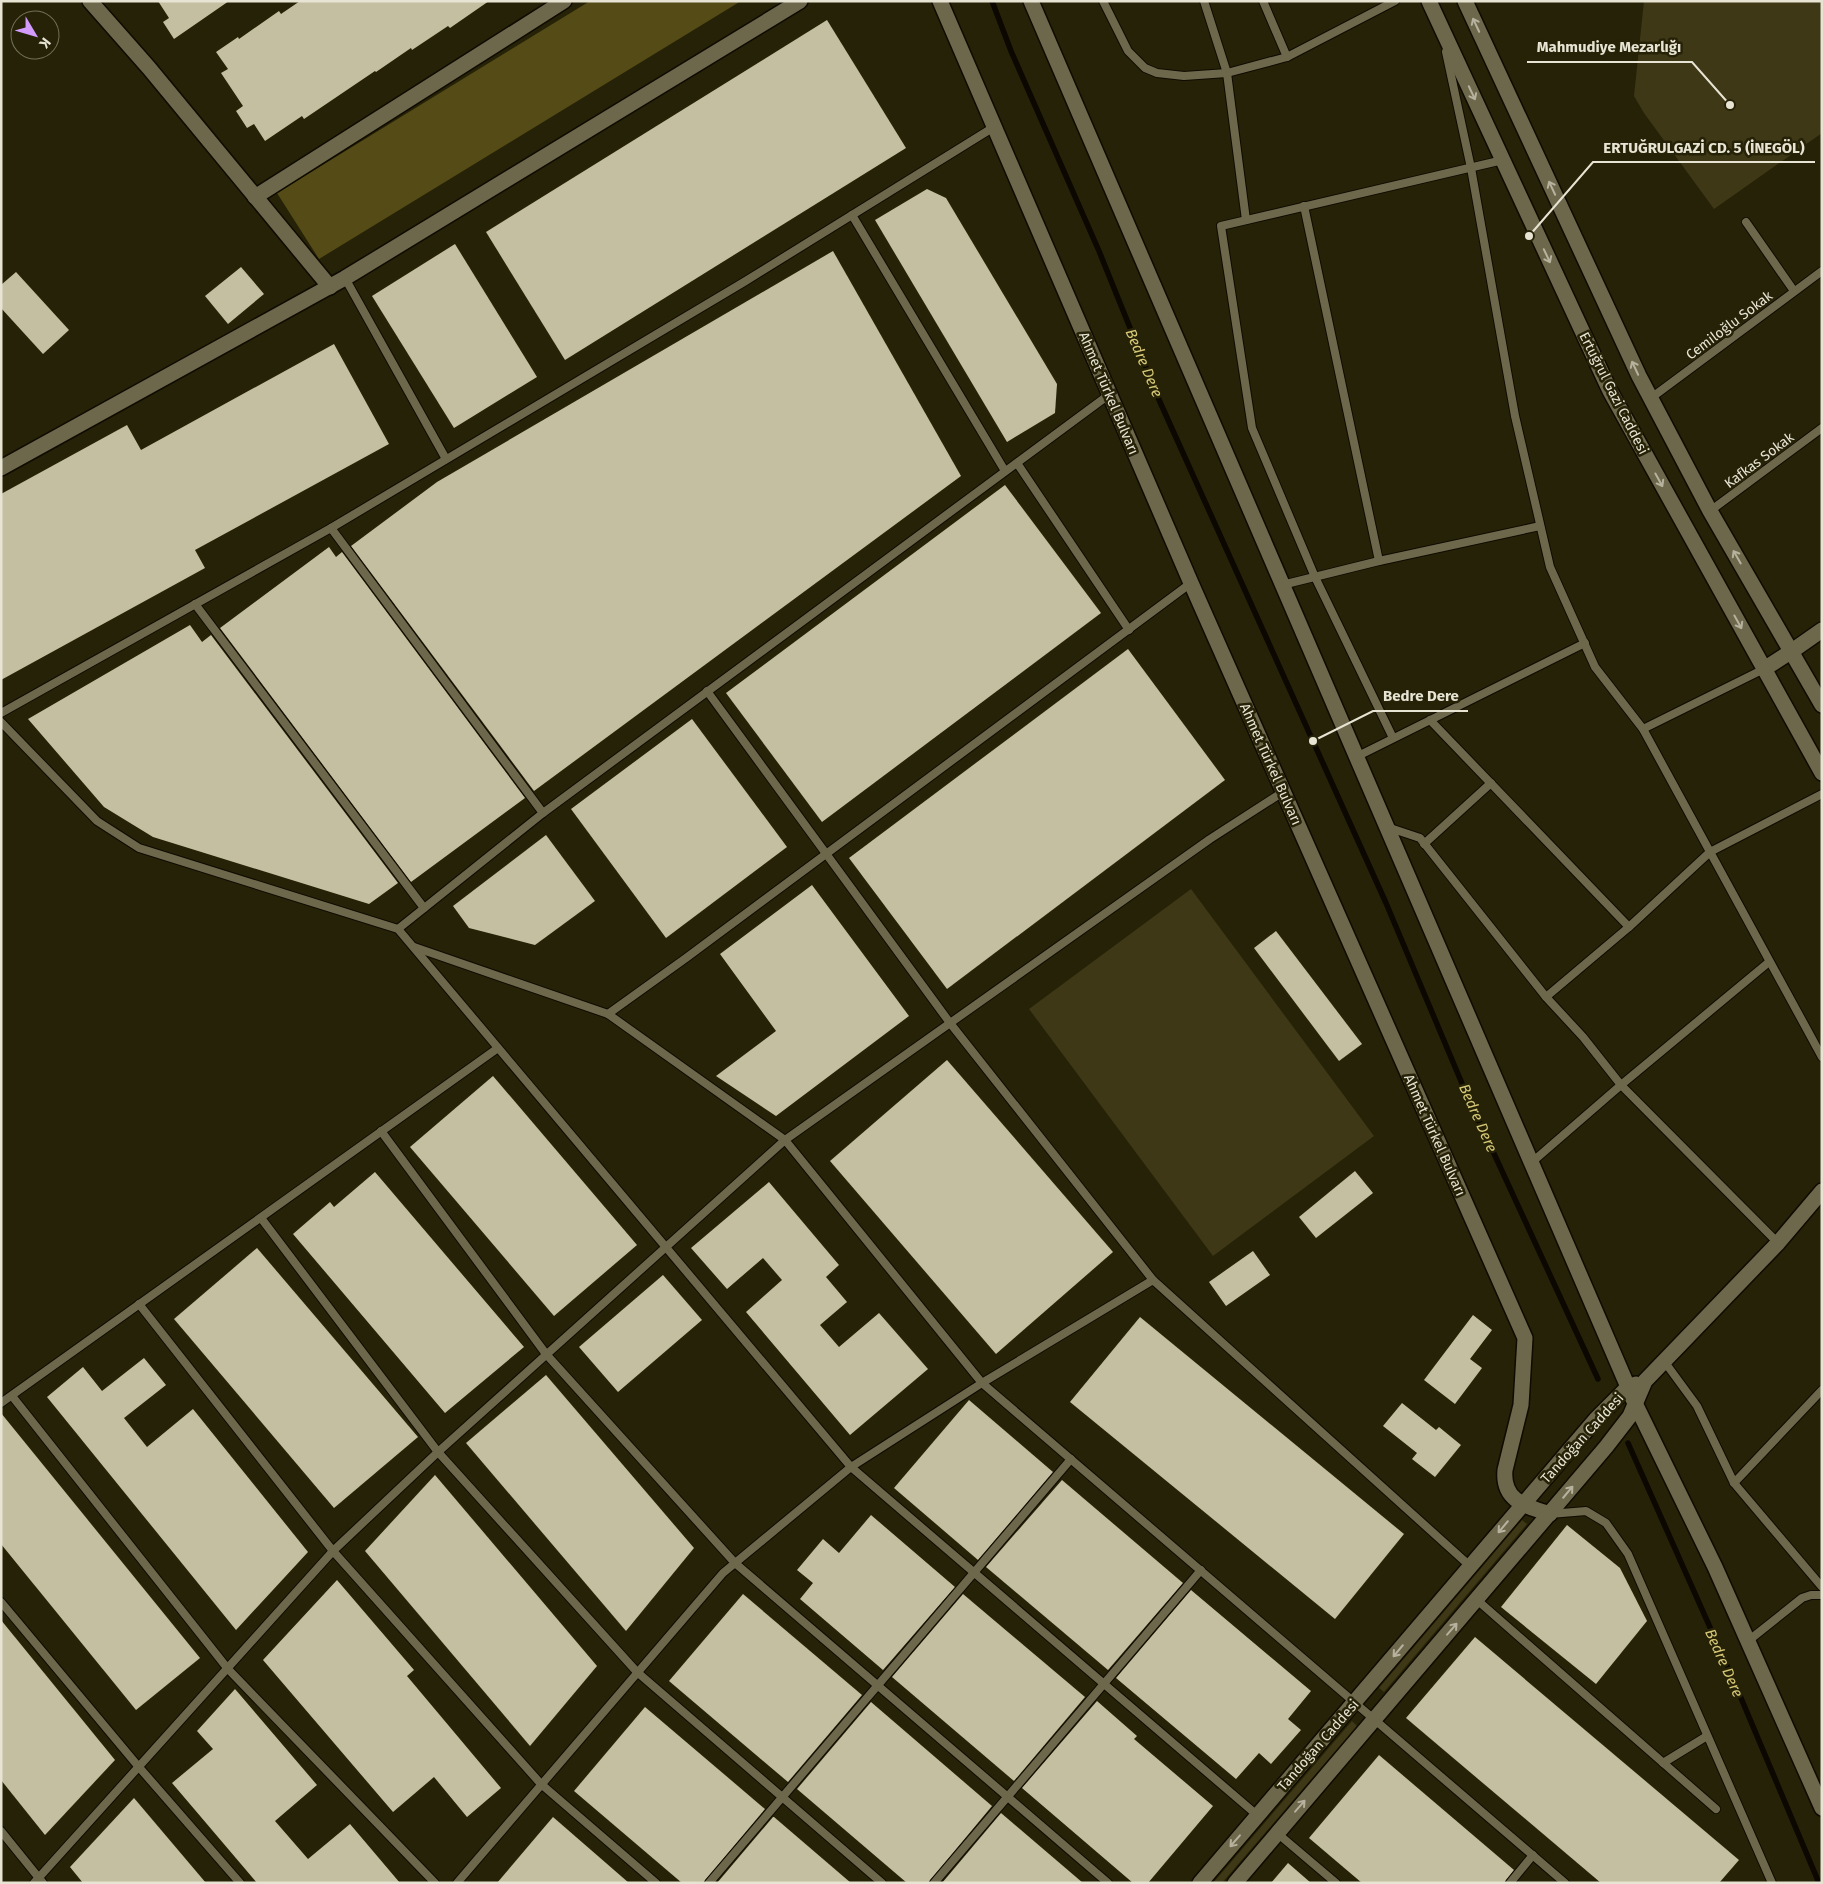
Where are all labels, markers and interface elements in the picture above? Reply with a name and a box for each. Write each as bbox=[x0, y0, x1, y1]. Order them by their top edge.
north arrow bbox=[10, 10, 60, 60]
one-way arrow bbox=[1471, 18, 1480, 33]
callout: Mahmudiye Mezarlığı bbox=[1527, 32, 1692, 62]
text: K bbox=[35, 34, 54, 52]
text: Mahmudiye Mezarlığı bbox=[1537, 38, 1681, 56]
one-way arrow bbox=[1467, 85, 1477, 100]
callout: ERTUĞRULGAZİ CD. 5 (İNEGÖL) bbox=[1593, 132, 1815, 162]
text: ERTUĞRULGAZİ CD. 5 (İNEGÖL) bbox=[1603, 139, 1805, 157]
one-way arrow bbox=[1546, 181, 1556, 196]
one-way arrow bbox=[1543, 249, 1553, 264]
street label: Cemiloğlu Sokak bbox=[1683, 287, 1777, 364]
water label: Bedre Dere bbox=[1121, 326, 1167, 400]
street label: Ahmet Türkel Bulvarı bbox=[1075, 329, 1142, 457]
street label: Ertuğrul Gazi Caddesi bbox=[1575, 329, 1652, 457]
one-way arrow bbox=[1629, 361, 1639, 376]
street label: Kafkas Sokak bbox=[1721, 428, 1798, 492]
one-way arrow bbox=[1655, 472, 1664, 487]
one-way arrow bbox=[1731, 550, 1741, 564]
one-way arrow bbox=[1734, 614, 1743, 629]
callout: Bedre Dere bbox=[1373, 681, 1468, 711]
text: Bedre Dere bbox=[1383, 687, 1459, 705]
street label: Ahmet Türkel Bulvarı bbox=[1236, 701, 1305, 828]
street label: Ahmet Türkel Bulvarı bbox=[1400, 1072, 1469, 1199]
water label: Bedre Dere bbox=[1455, 1081, 1501, 1155]
street label: Tandoğan Caddesi bbox=[1537, 1390, 1627, 1487]
one-way arrow bbox=[1563, 1486, 1574, 1499]
one-way arrow bbox=[1497, 1521, 1509, 1534]
one-way arrow bbox=[1446, 1623, 1457, 1636]
water label: Bedre Dere bbox=[1701, 1626, 1747, 1700]
one-way arrow bbox=[1392, 1644, 1403, 1657]
street label: Tandoğan Caddesi bbox=[1274, 1696, 1363, 1795]
one-way arrow bbox=[1295, 1799, 1306, 1812]
one-way arrow bbox=[1230, 1835, 1241, 1848]

